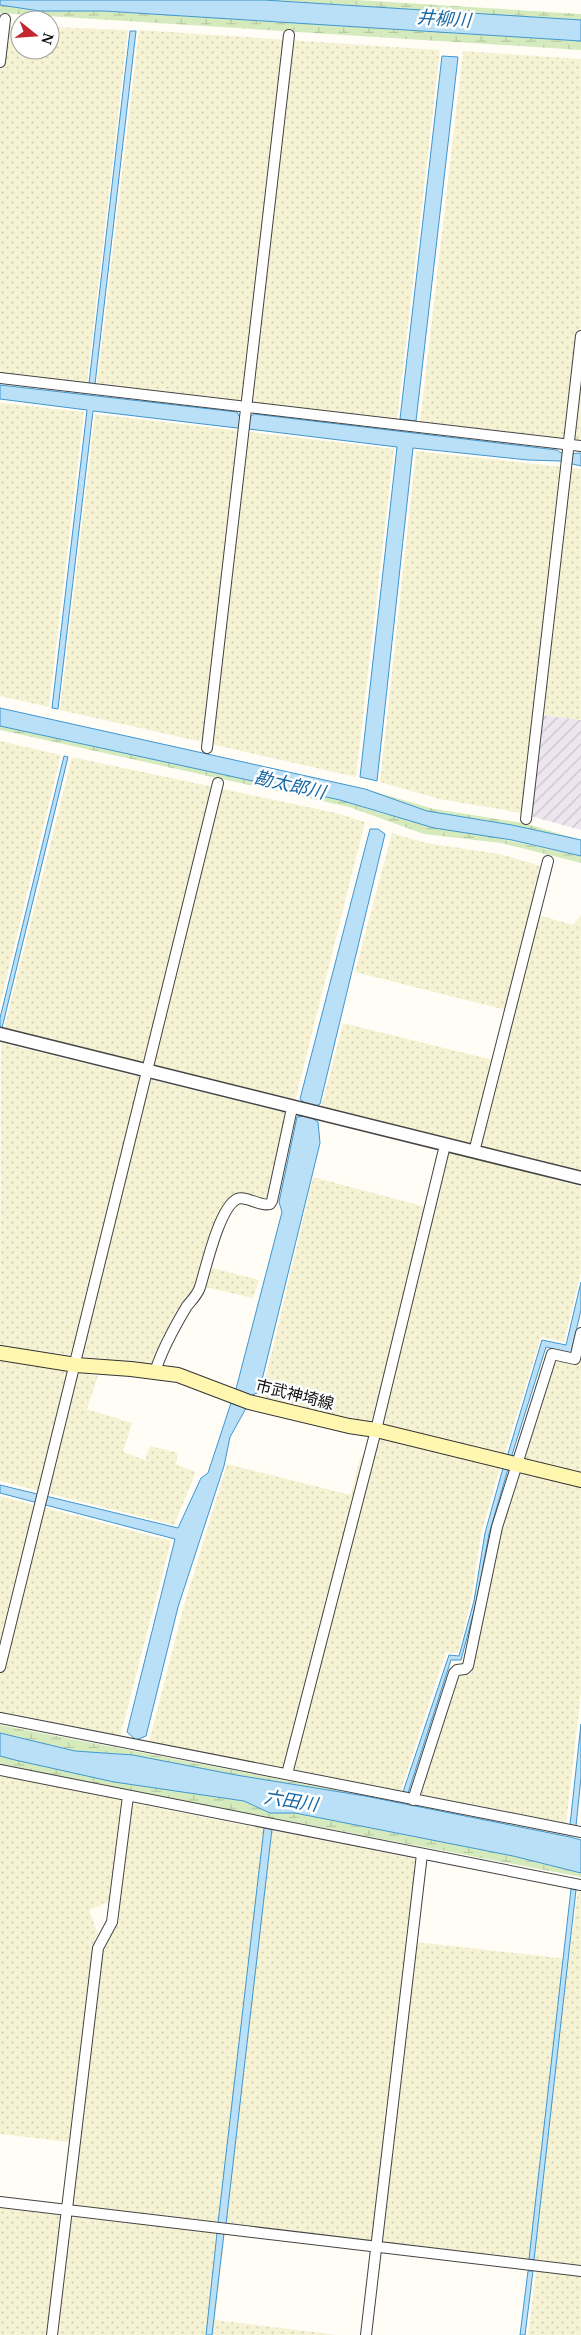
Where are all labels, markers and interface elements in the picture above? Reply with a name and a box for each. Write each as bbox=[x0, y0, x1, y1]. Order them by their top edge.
water label: 井柳川 bbox=[416, 4, 474, 32]
north arrow bbox=[10, 10, 60, 60]
text: N bbox=[37, 31, 59, 47]
water label: 勘太郎川 bbox=[252, 764, 330, 804]
street label: 市武神埼線 bbox=[254, 1374, 336, 1414]
water label: 六田川 bbox=[262, 1784, 322, 1816]

